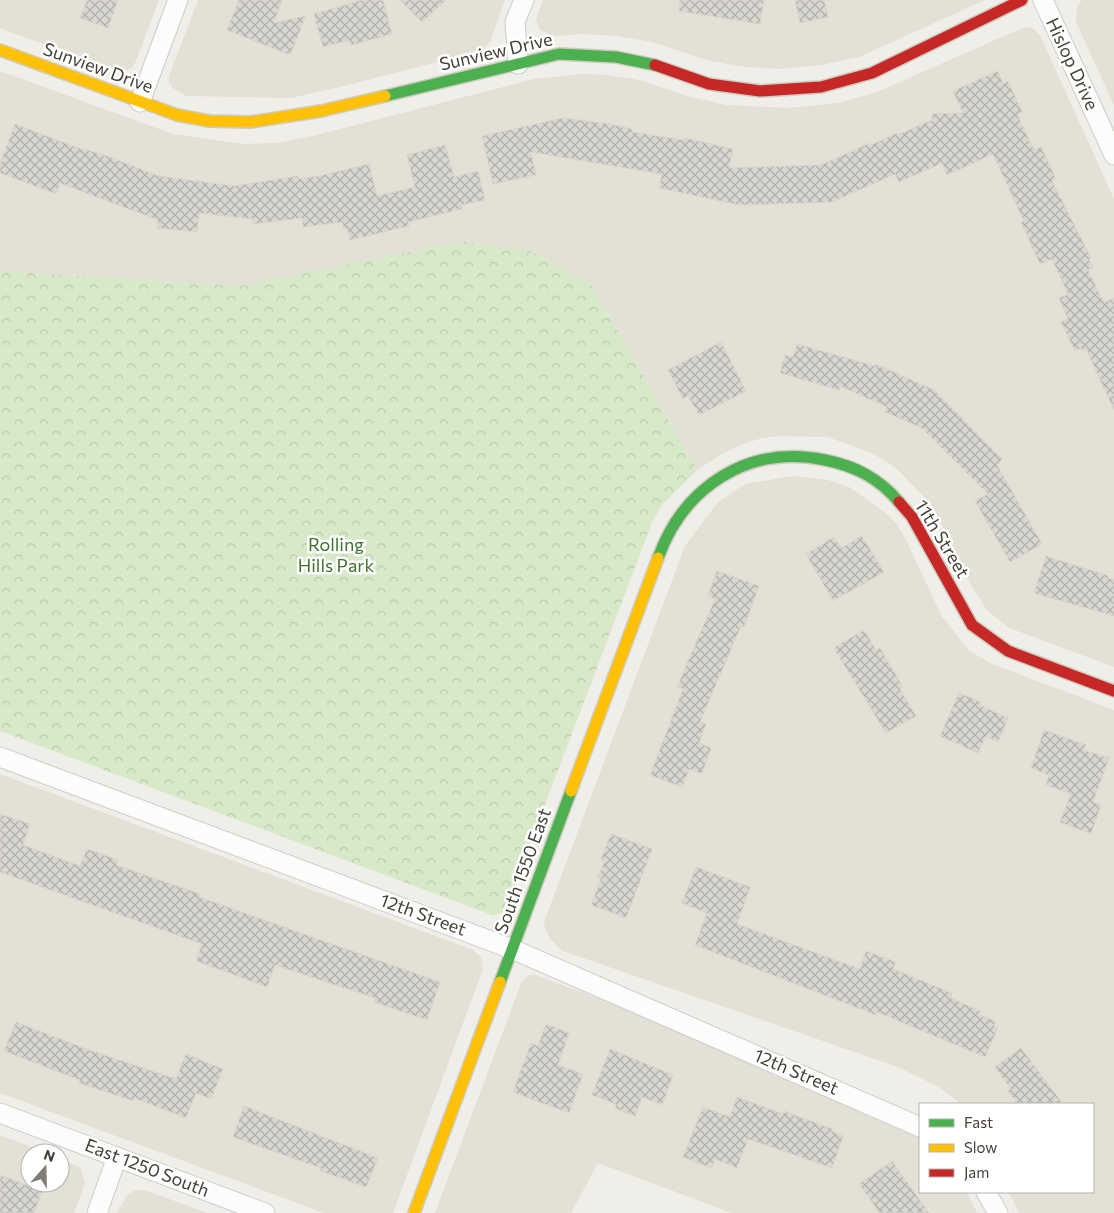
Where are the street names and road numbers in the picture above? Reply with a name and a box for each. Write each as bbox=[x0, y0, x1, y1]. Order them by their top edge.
street label: Hislop Drive bbox=[1042, 14, 1104, 113]
street label: Sunview Drive bbox=[437, 27, 554, 75]
street label: Sunview Drive bbox=[40, 37, 156, 97]
street label: 11th Street bbox=[911, 495, 975, 582]
street label: South 1550 East bbox=[489, 805, 555, 936]
street label: 12th Street bbox=[377, 888, 469, 940]
street label: 12th Street bbox=[751, 1043, 842, 1099]
street label: East 1250 South bbox=[82, 1133, 213, 1201]

